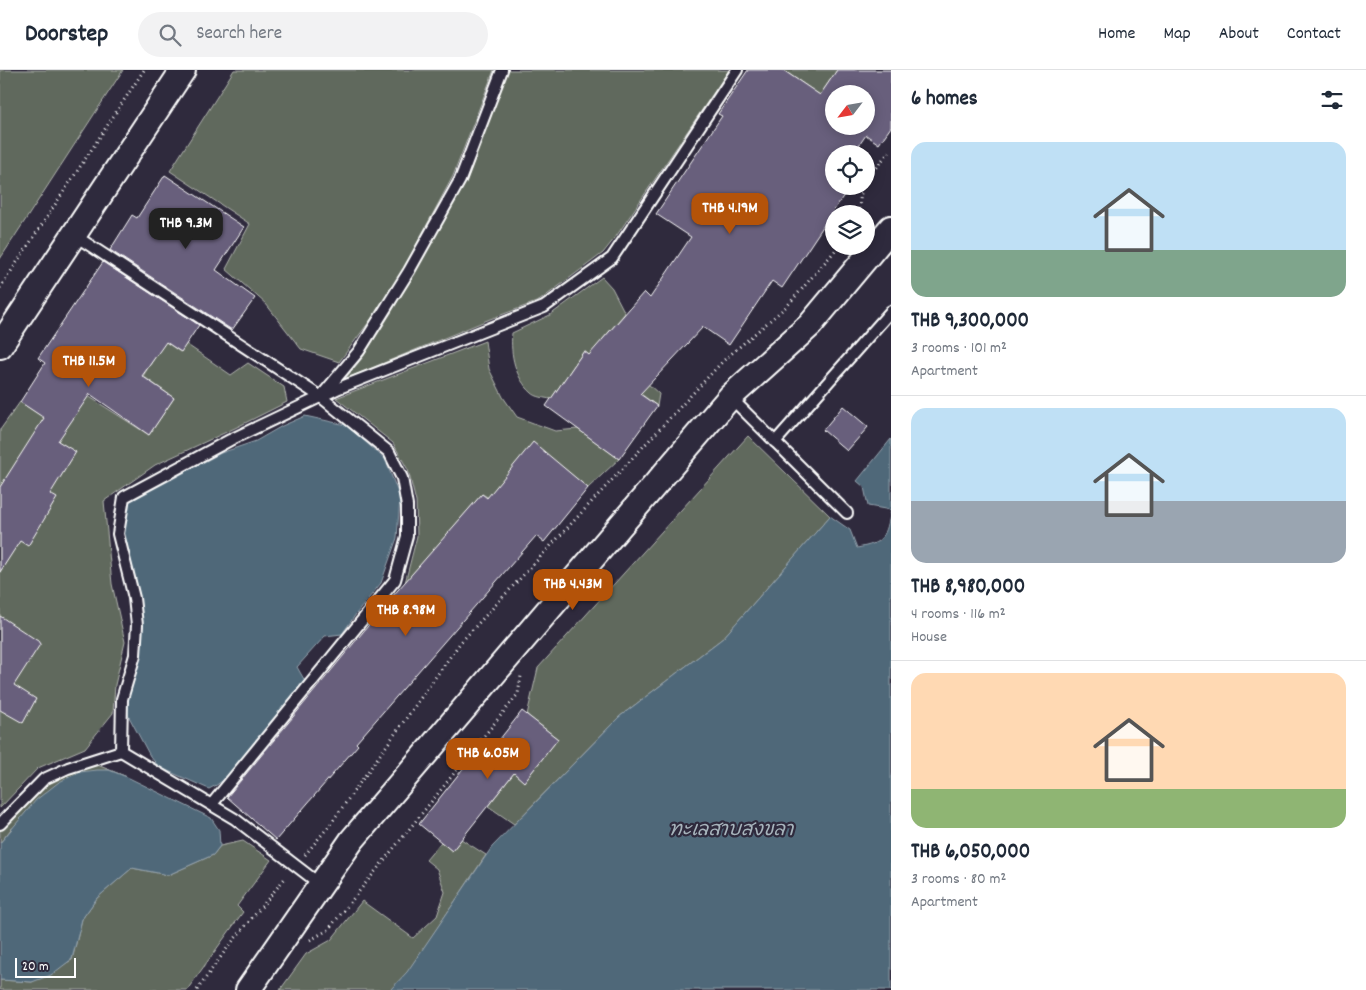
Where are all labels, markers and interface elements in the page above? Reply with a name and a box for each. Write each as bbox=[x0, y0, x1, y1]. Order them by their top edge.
search box bbox=[138, 12, 488, 57]
text: Doorstep bbox=[25, 18, 108, 52]
icon: search bbox=[156, 21, 184, 49]
text: Search here bbox=[196, 21, 282, 48]
text: Home bbox=[1098, 22, 1135, 47]
text: Map bbox=[1163, 22, 1191, 47]
text: About bbox=[1219, 22, 1259, 47]
text: Contact bbox=[1287, 22, 1341, 47]
north arrow bbox=[825, 85, 875, 135]
map controls bbox=[825, 85, 875, 255]
text: 6 homes bbox=[911, 85, 978, 115]
icon: filters bbox=[1318, 86, 1346, 114]
button: locate bbox=[825, 145, 875, 195]
icon: home bbox=[1084, 175, 1174, 265]
pin: THB 4.19M bbox=[673, 192, 787, 235]
text: THB 4.19M bbox=[702, 197, 758, 220]
button: layers bbox=[825, 205, 875, 255]
pin: THB 9.3M bbox=[134, 208, 238, 250]
text: THB 9.3M bbox=[160, 212, 212, 235]
text: THB 9,300,000 bbox=[911, 307, 1029, 337]
text: 3 rooms · 101 m² bbox=[911, 337, 1007, 360]
pin: THB 11.5M bbox=[32, 346, 146, 388]
text: THB 11.5M bbox=[63, 350, 115, 373]
text: Apartment bbox=[911, 360, 978, 383]
icon: home bbox=[1084, 440, 1174, 530]
pin: THB 4.43M bbox=[516, 568, 630, 611]
text: THB 4.43M bbox=[544, 573, 602, 596]
text: THB 8,980,000 bbox=[911, 573, 1025, 603]
pin: THB 8.98M bbox=[349, 594, 463, 637]
text: THB 8.98M bbox=[377, 599, 435, 622]
text: 4 rooms · 116 m² bbox=[911, 603, 1006, 626]
text: House bbox=[911, 626, 947, 649]
icon: home bbox=[1084, 705, 1174, 795]
pin: THB 6.05M bbox=[431, 738, 545, 780]
text: THB 6.05M bbox=[457, 742, 519, 765]
water label: ทะเลสาบสงขลา bbox=[669, 818, 795, 845]
text: THB 6,050,000 bbox=[911, 838, 1030, 868]
text: 3 rooms · 80 m² bbox=[911, 868, 1006, 891]
text: Apartment bbox=[911, 891, 978, 914]
scale bar bbox=[15, 955, 76, 978]
text: 20 m bbox=[22, 957, 49, 977]

